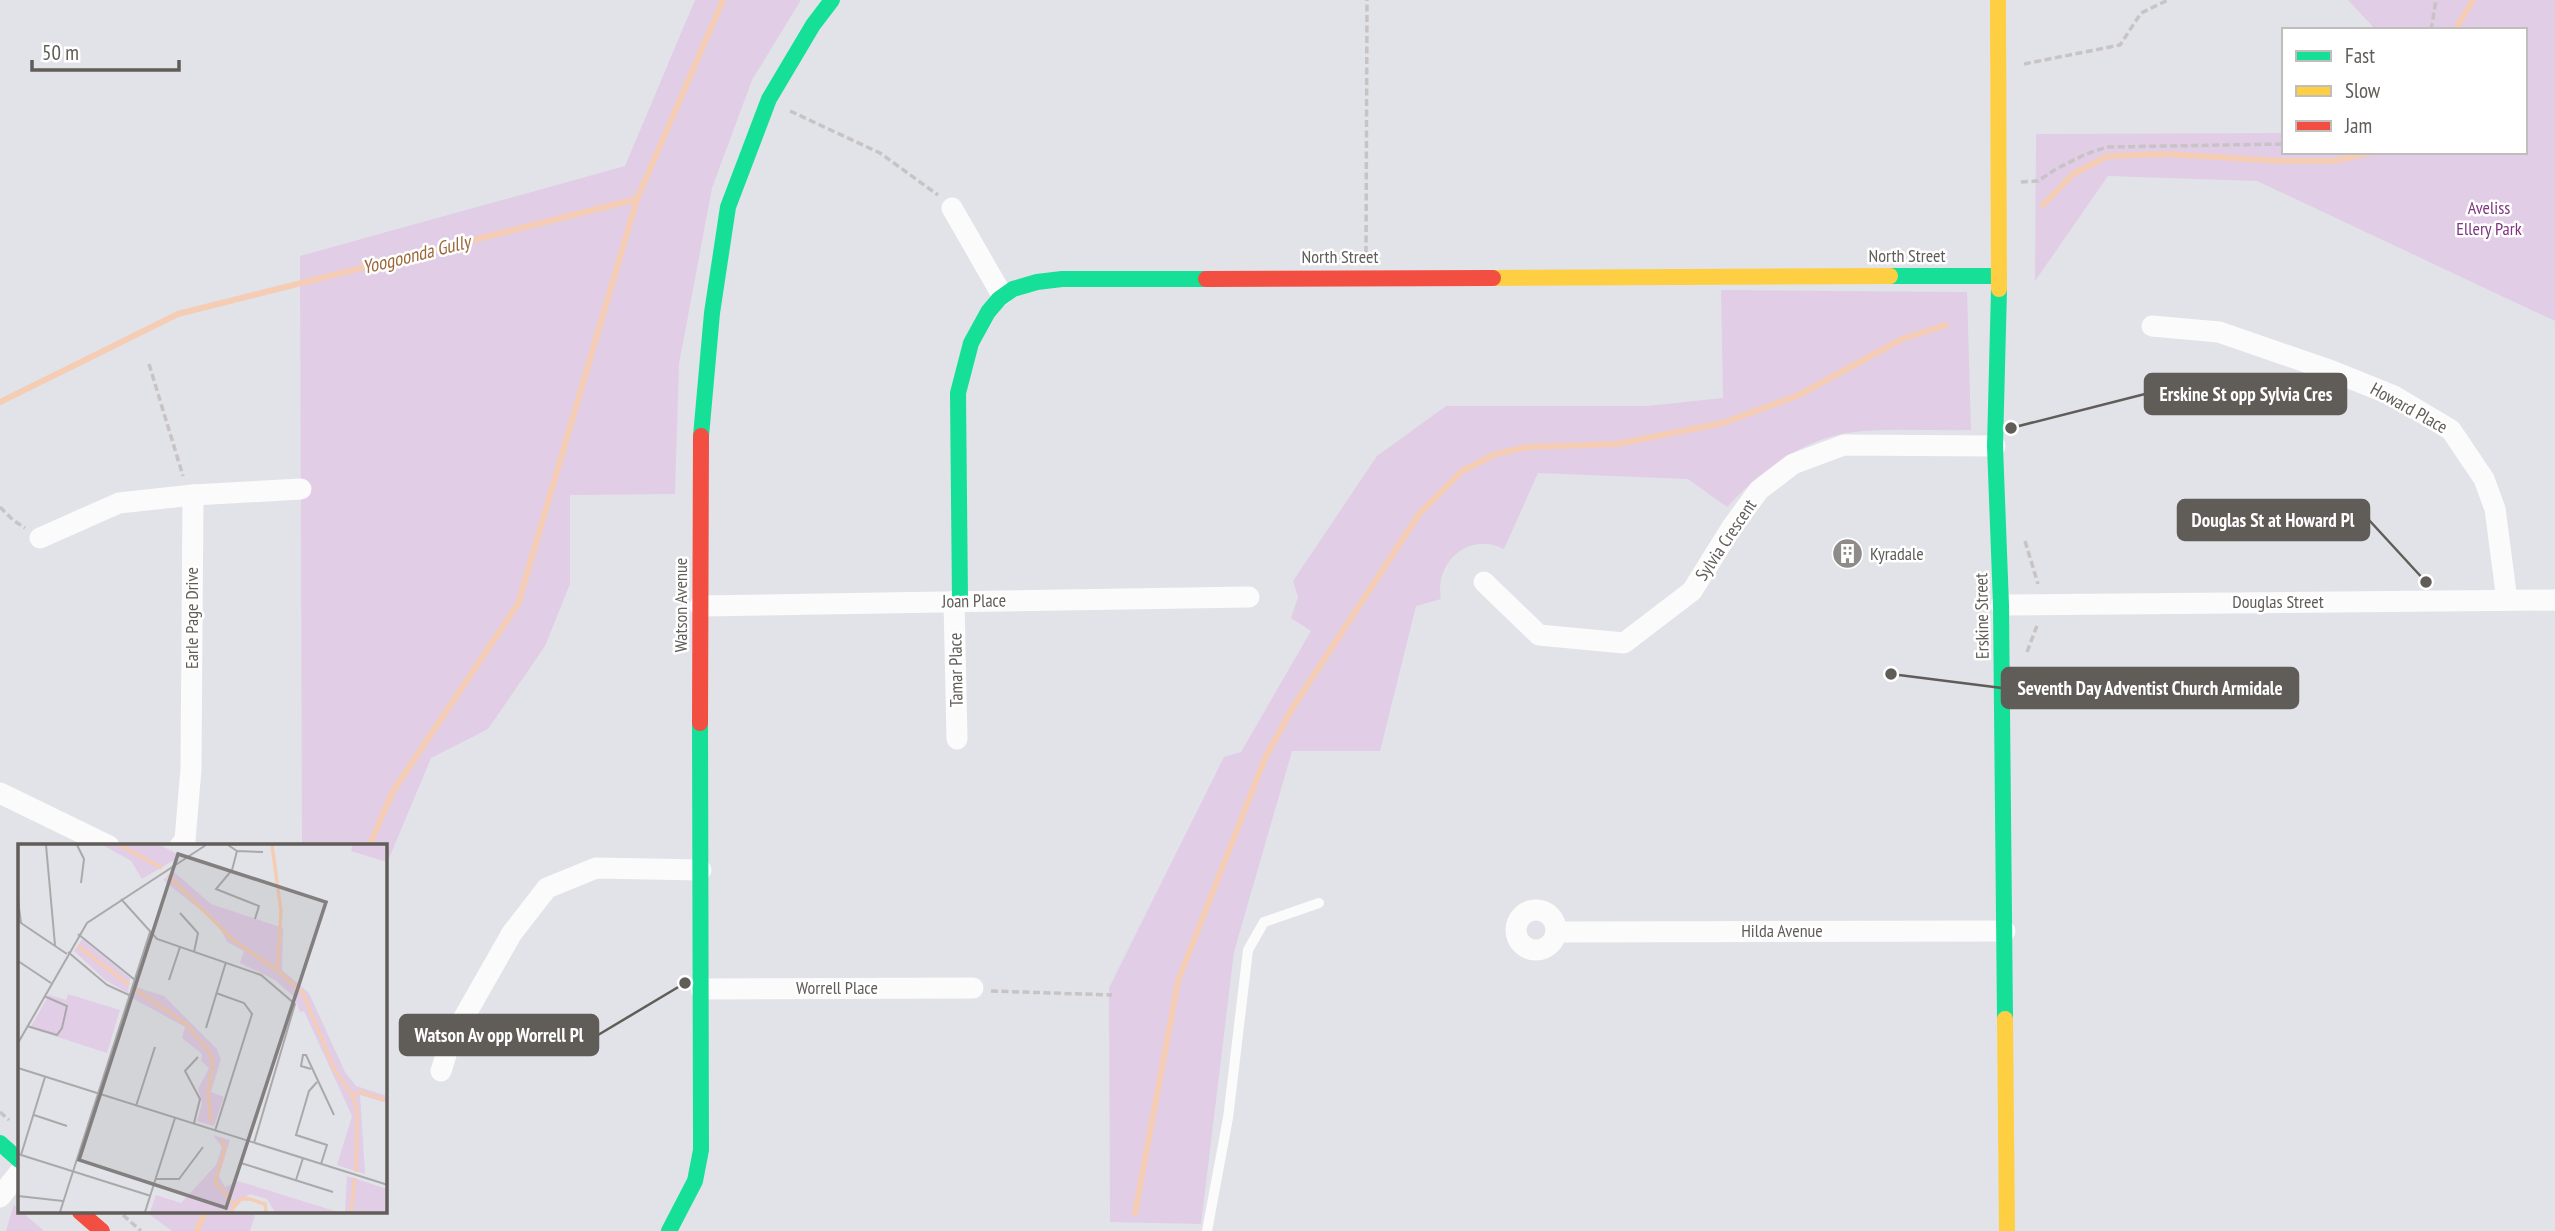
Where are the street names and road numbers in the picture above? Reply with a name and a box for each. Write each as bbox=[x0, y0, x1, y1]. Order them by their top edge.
street label: North Street bbox=[1869, 244, 1945, 267]
street label: North Street bbox=[1302, 245, 1378, 268]
street label: Howard Place bbox=[2367, 377, 2452, 438]
street label: Sylvia Crescent bbox=[1690, 495, 1761, 585]
street label: Watson Avenue bbox=[669, 558, 692, 652]
street label: Earle Page Drive bbox=[180, 567, 203, 669]
street label: Erskine Street bbox=[1969, 573, 1994, 659]
street label: Joan Place bbox=[941, 588, 1006, 613]
street label: Douglas Street bbox=[2232, 590, 2324, 613]
street label: Tamar Place bbox=[943, 633, 968, 707]
street label: Hilda Avenue bbox=[1741, 919, 1823, 942]
street label: Worrell Place bbox=[796, 976, 878, 999]

